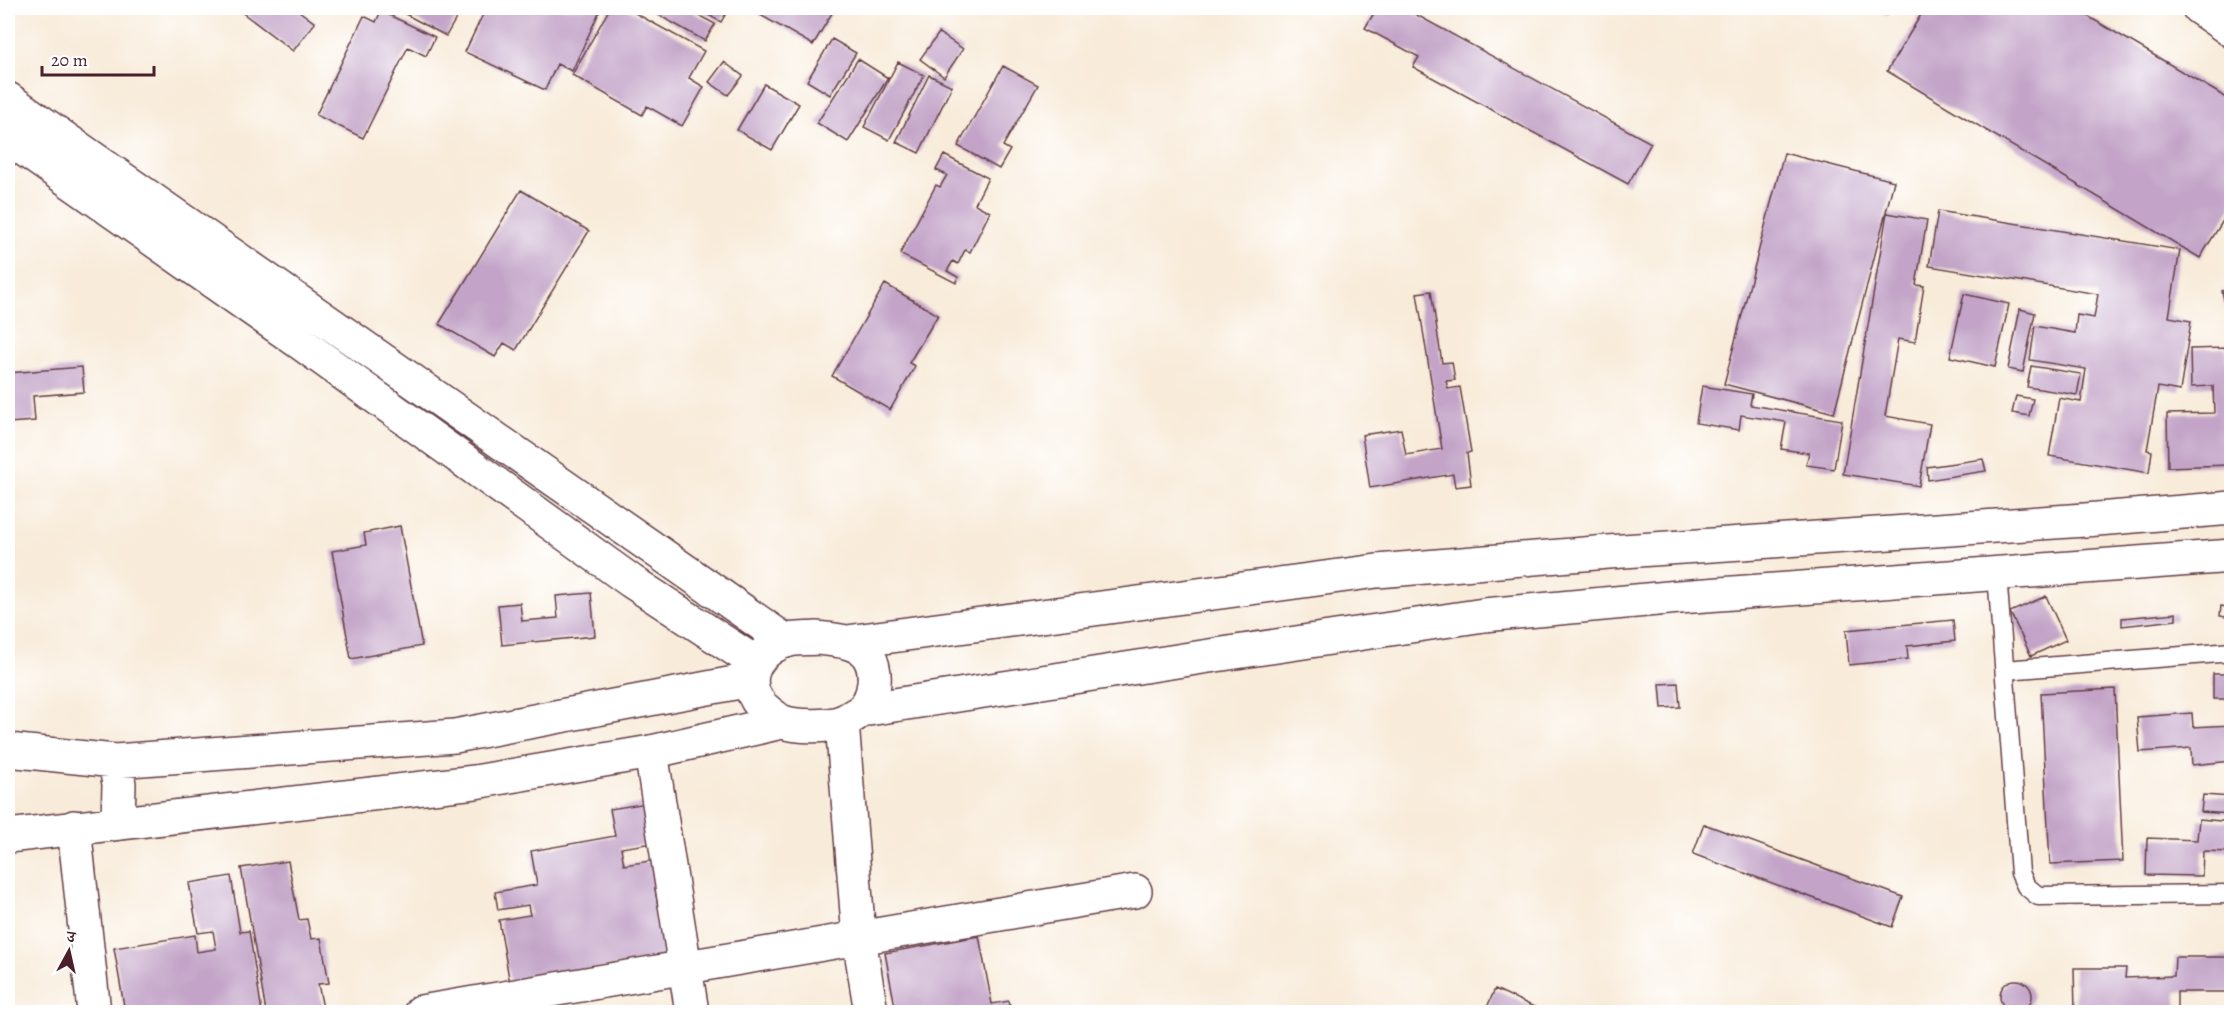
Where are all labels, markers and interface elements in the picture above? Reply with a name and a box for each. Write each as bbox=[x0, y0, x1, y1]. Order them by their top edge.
scale bar bbox=[42, 39, 154, 77]
text: 20 m bbox=[51, 48, 88, 72]
north arrow bbox=[39, 921, 99, 981]
text: उ bbox=[64, 926, 78, 949]

